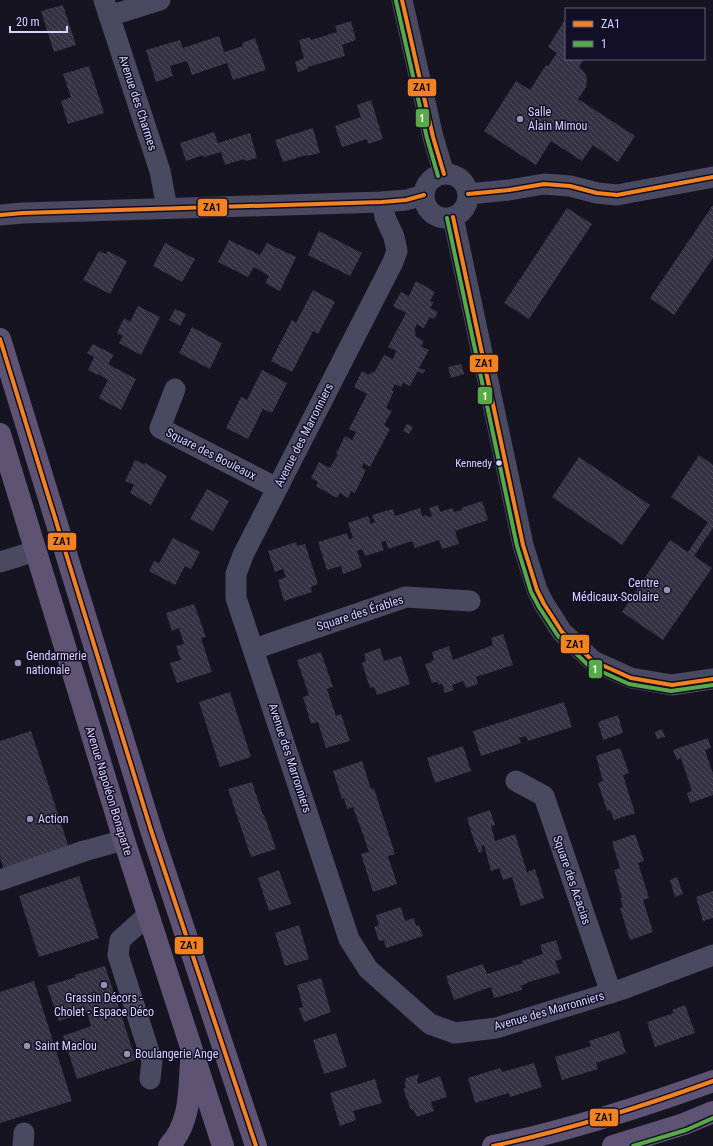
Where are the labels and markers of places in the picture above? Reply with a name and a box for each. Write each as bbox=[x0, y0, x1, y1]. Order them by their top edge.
place label: Salle Alain Mimou bbox=[528, 105, 588, 133]
marker: Salle Alain Mimou bbox=[515, 114, 525, 124]
place label: Kennedy bbox=[455, 457, 492, 470]
marker: Kennedy bbox=[494, 458, 504, 468]
place label: Centre Médicaux-Scolaire bbox=[572, 576, 659, 604]
marker: Centre Médicaux-Scolaire bbox=[662, 585, 672, 595]
place label: Gendarmerie nationale bbox=[26, 649, 87, 677]
marker: Gendarmerie nationale bbox=[13, 658, 23, 668]
place label: Action bbox=[38, 812, 69, 826]
marker: Action bbox=[25, 814, 35, 824]
marker: Grassin Décors - Cholet - Espace Déco bbox=[99, 980, 109, 990]
place label: Grassin Décors - Cholet - Espace Déco bbox=[54, 991, 154, 1019]
place label: Saint Maclou bbox=[35, 1039, 97, 1053]
marker: Saint Maclou bbox=[22, 1041, 32, 1051]
place label: Boulangerie Ange bbox=[135, 1047, 219, 1061]
marker: Boulangerie Ange bbox=[122, 1049, 132, 1059]

